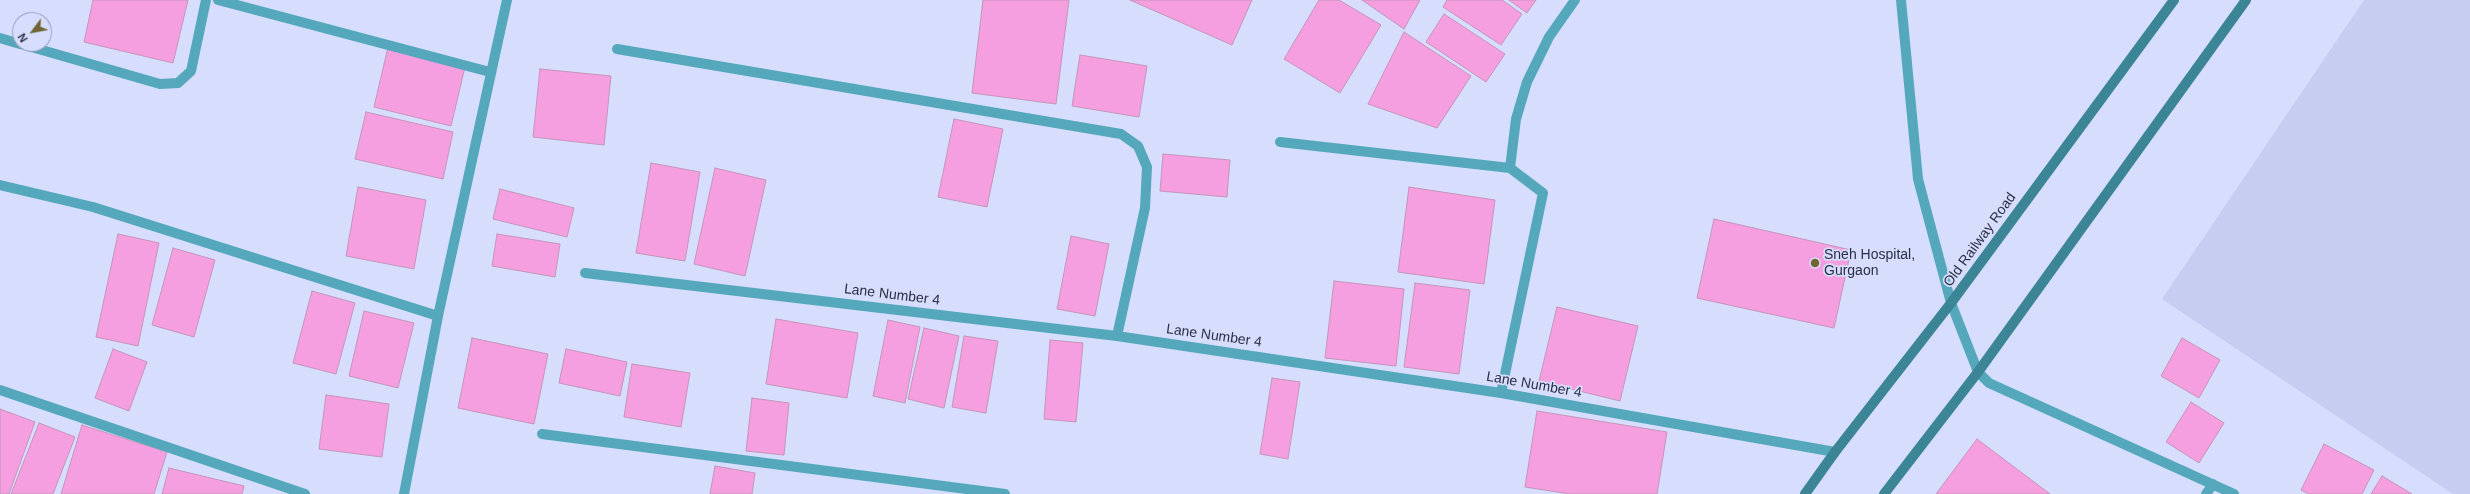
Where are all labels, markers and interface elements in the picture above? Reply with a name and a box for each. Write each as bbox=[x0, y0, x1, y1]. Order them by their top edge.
north arrow bbox=[12, 12, 52, 52]
text: N bbox=[15, 31, 30, 44]
street label: Old Railway Road bbox=[1940, 190, 2020, 290]
place label: Sneh Hospital, Gurgaon bbox=[1824, 247, 1915, 280]
marker: Sneh Hospital, Gurgaon bbox=[1809, 257, 1821, 269]
street label: Lane Number 4 bbox=[843, 281, 941, 309]
street label: Lane Number 4 bbox=[1165, 321, 1263, 351]
street label: Lane Number 4 bbox=[1485, 368, 1583, 402]

